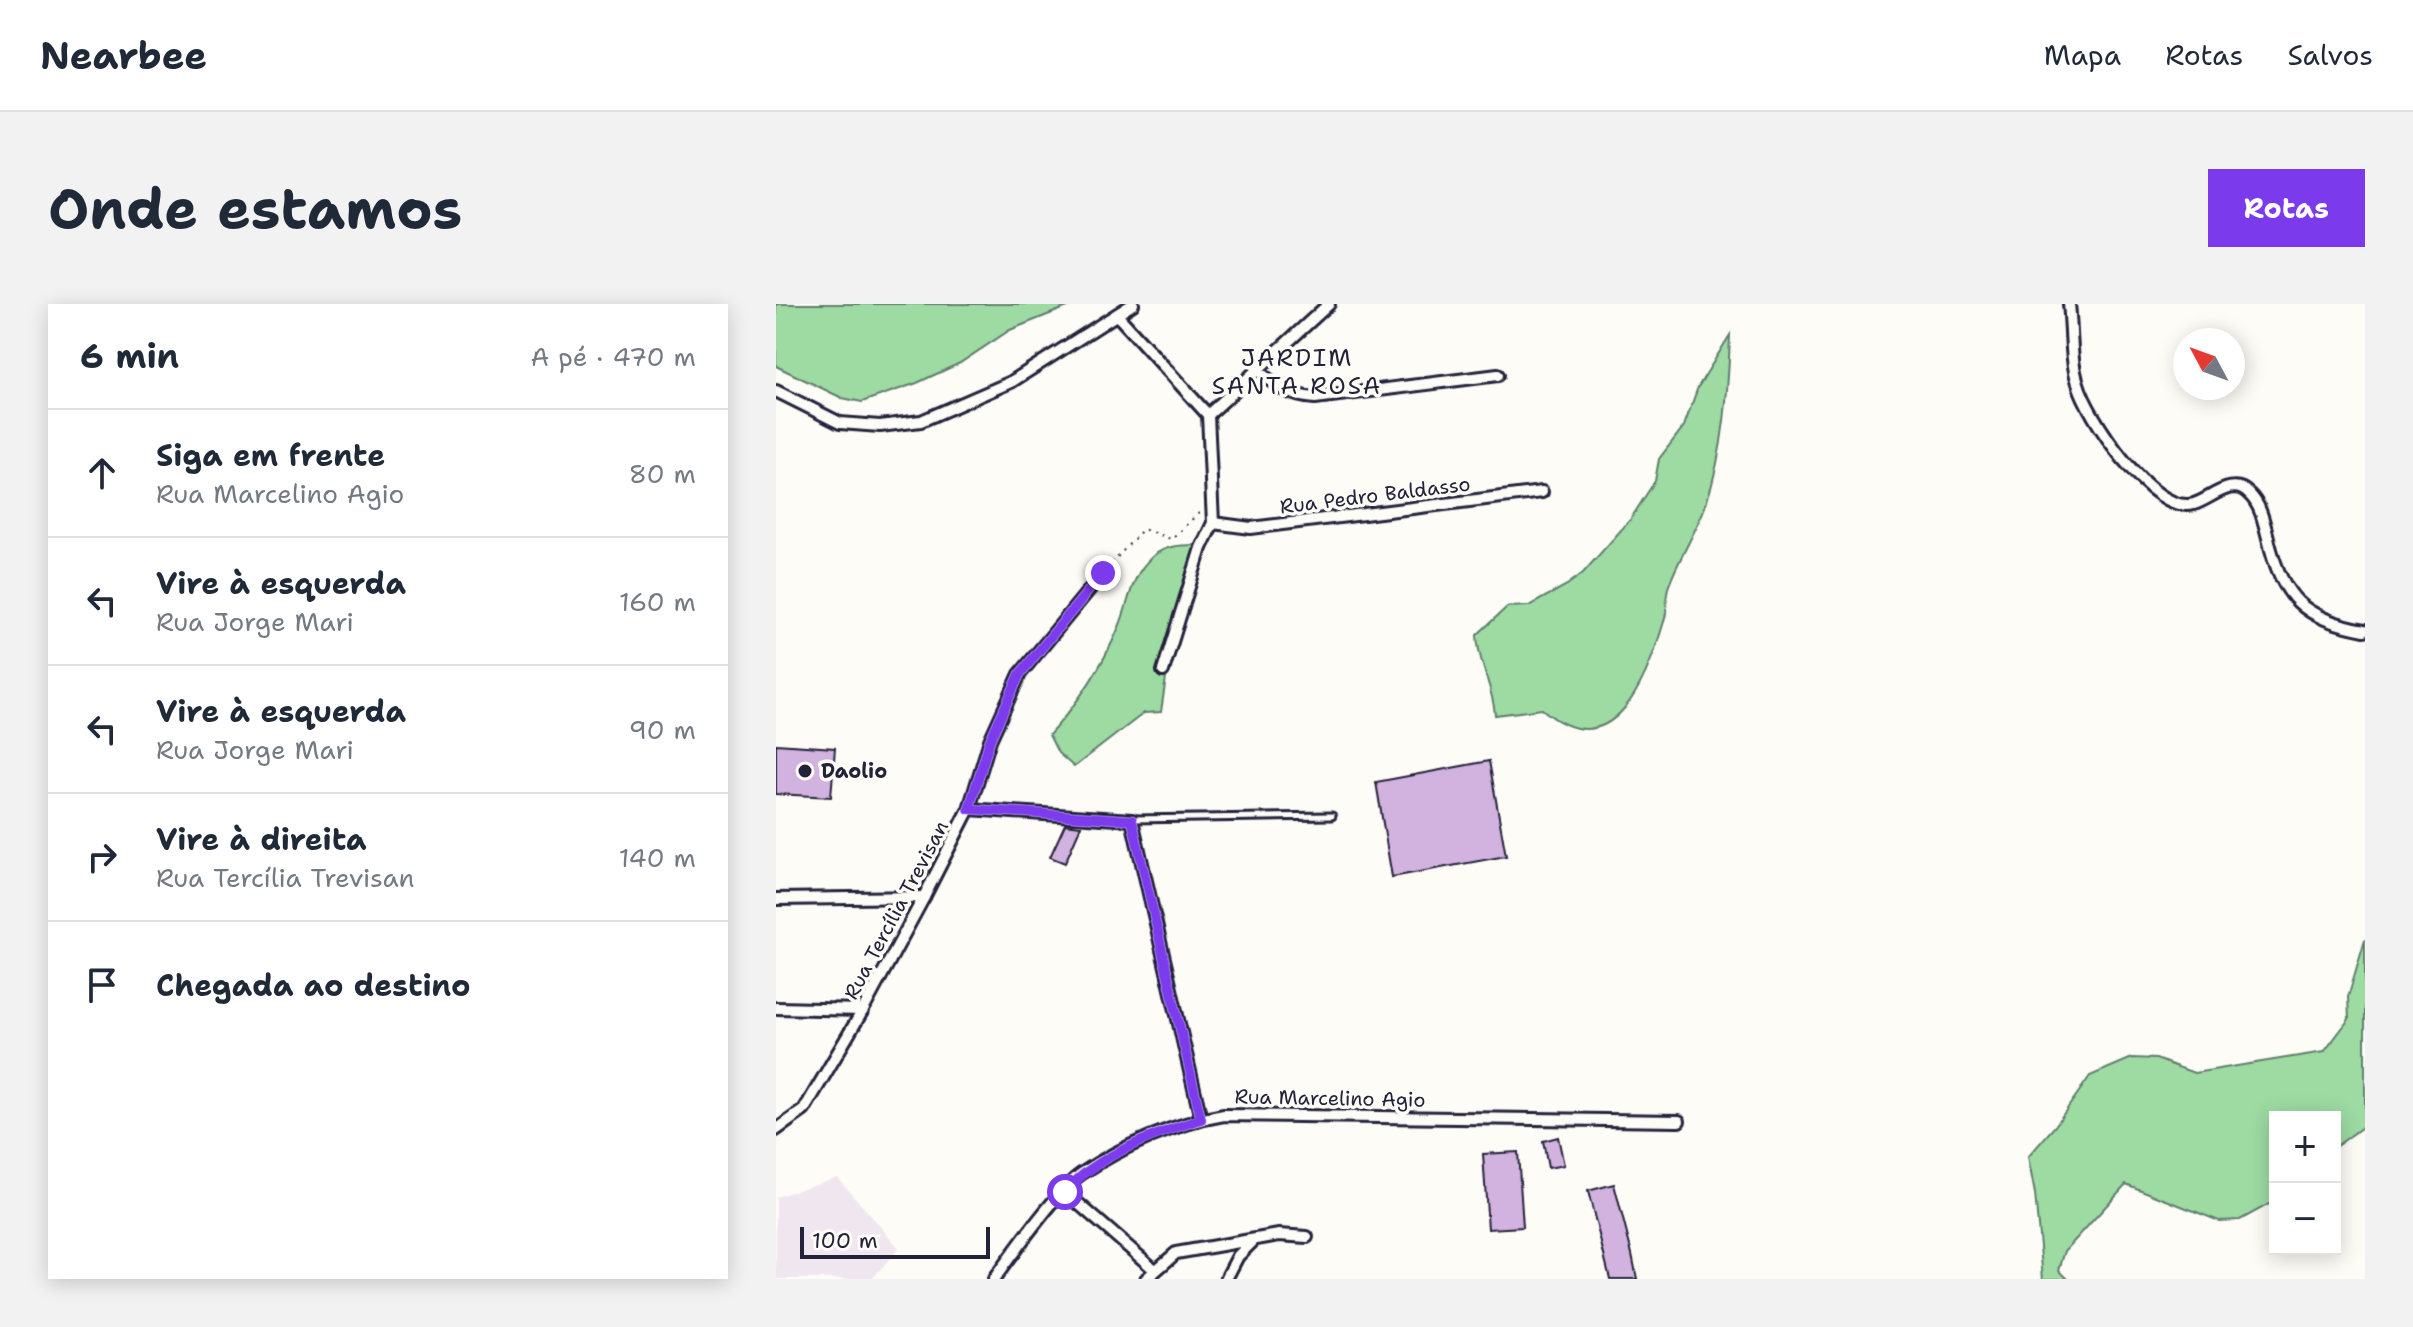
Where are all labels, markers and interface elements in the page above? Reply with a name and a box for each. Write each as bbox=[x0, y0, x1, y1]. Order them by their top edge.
text: Nearbee bbox=[40, 30, 207, 81]
text: Mapa bbox=[2044, 36, 2121, 74]
text: Rotas bbox=[2165, 36, 2243, 74]
text: Salvos bbox=[2287, 36, 2373, 74]
button: Rotas bbox=[2208, 169, 2365, 247]
text: Onde estamos bbox=[48, 171, 462, 246]
north arrow bbox=[2173, 328, 2245, 400]
text: 6 min bbox=[80, 333, 179, 379]
text: A pé · 470 m bbox=[530, 339, 696, 374]
district label: JARDIM SANTA ROSA bbox=[1212, 342, 1382, 402]
text: Siga em frente bbox=[156, 435, 385, 476]
icon: ahead bbox=[80, 451, 124, 495]
text: 80 m bbox=[629, 456, 696, 491]
street label: Rua Pedro Baldasso bbox=[1278, 470, 1472, 520]
text: Rua Marcelino Agio bbox=[156, 476, 404, 511]
route end bbox=[1085, 555, 1121, 591]
text: Vire à esquerda bbox=[156, 563, 406, 604]
icon: left bbox=[80, 579, 124, 623]
text: 160 m bbox=[619, 584, 696, 619]
text: Rua Jorge Mari bbox=[156, 604, 354, 639]
text: Vire à esquerda bbox=[156, 691, 406, 732]
icon: left bbox=[80, 707, 124, 751]
text: 90 m bbox=[629, 712, 696, 747]
text: Rua Jorge Mari bbox=[156, 732, 354, 767]
place label: Daolio bbox=[821, 758, 887, 784]
marker: Daolio bbox=[796, 762, 814, 780]
street label: Rua Tercília Trevisan bbox=[838, 816, 954, 1004]
text: Vire à direita bbox=[156, 819, 367, 860]
icon: right bbox=[80, 835, 124, 879]
text: 140 m bbox=[619, 840, 696, 875]
text: Rua Tercília Trevisan bbox=[156, 860, 415, 895]
icon: arrive bbox=[80, 963, 124, 1007]
text: Chegada ao destino bbox=[156, 965, 471, 1006]
street label: Rua Marcelino Agio bbox=[1234, 1083, 1426, 1113]
map controls bbox=[2269, 1111, 2341, 1255]
button: + bbox=[2269, 1111, 2341, 1183]
route start bbox=[1047, 1174, 1083, 1210]
button: − bbox=[2269, 1183, 2341, 1255]
scale bar bbox=[800, 1223, 990, 1259]
text: 100 m bbox=[812, 1226, 878, 1255]

